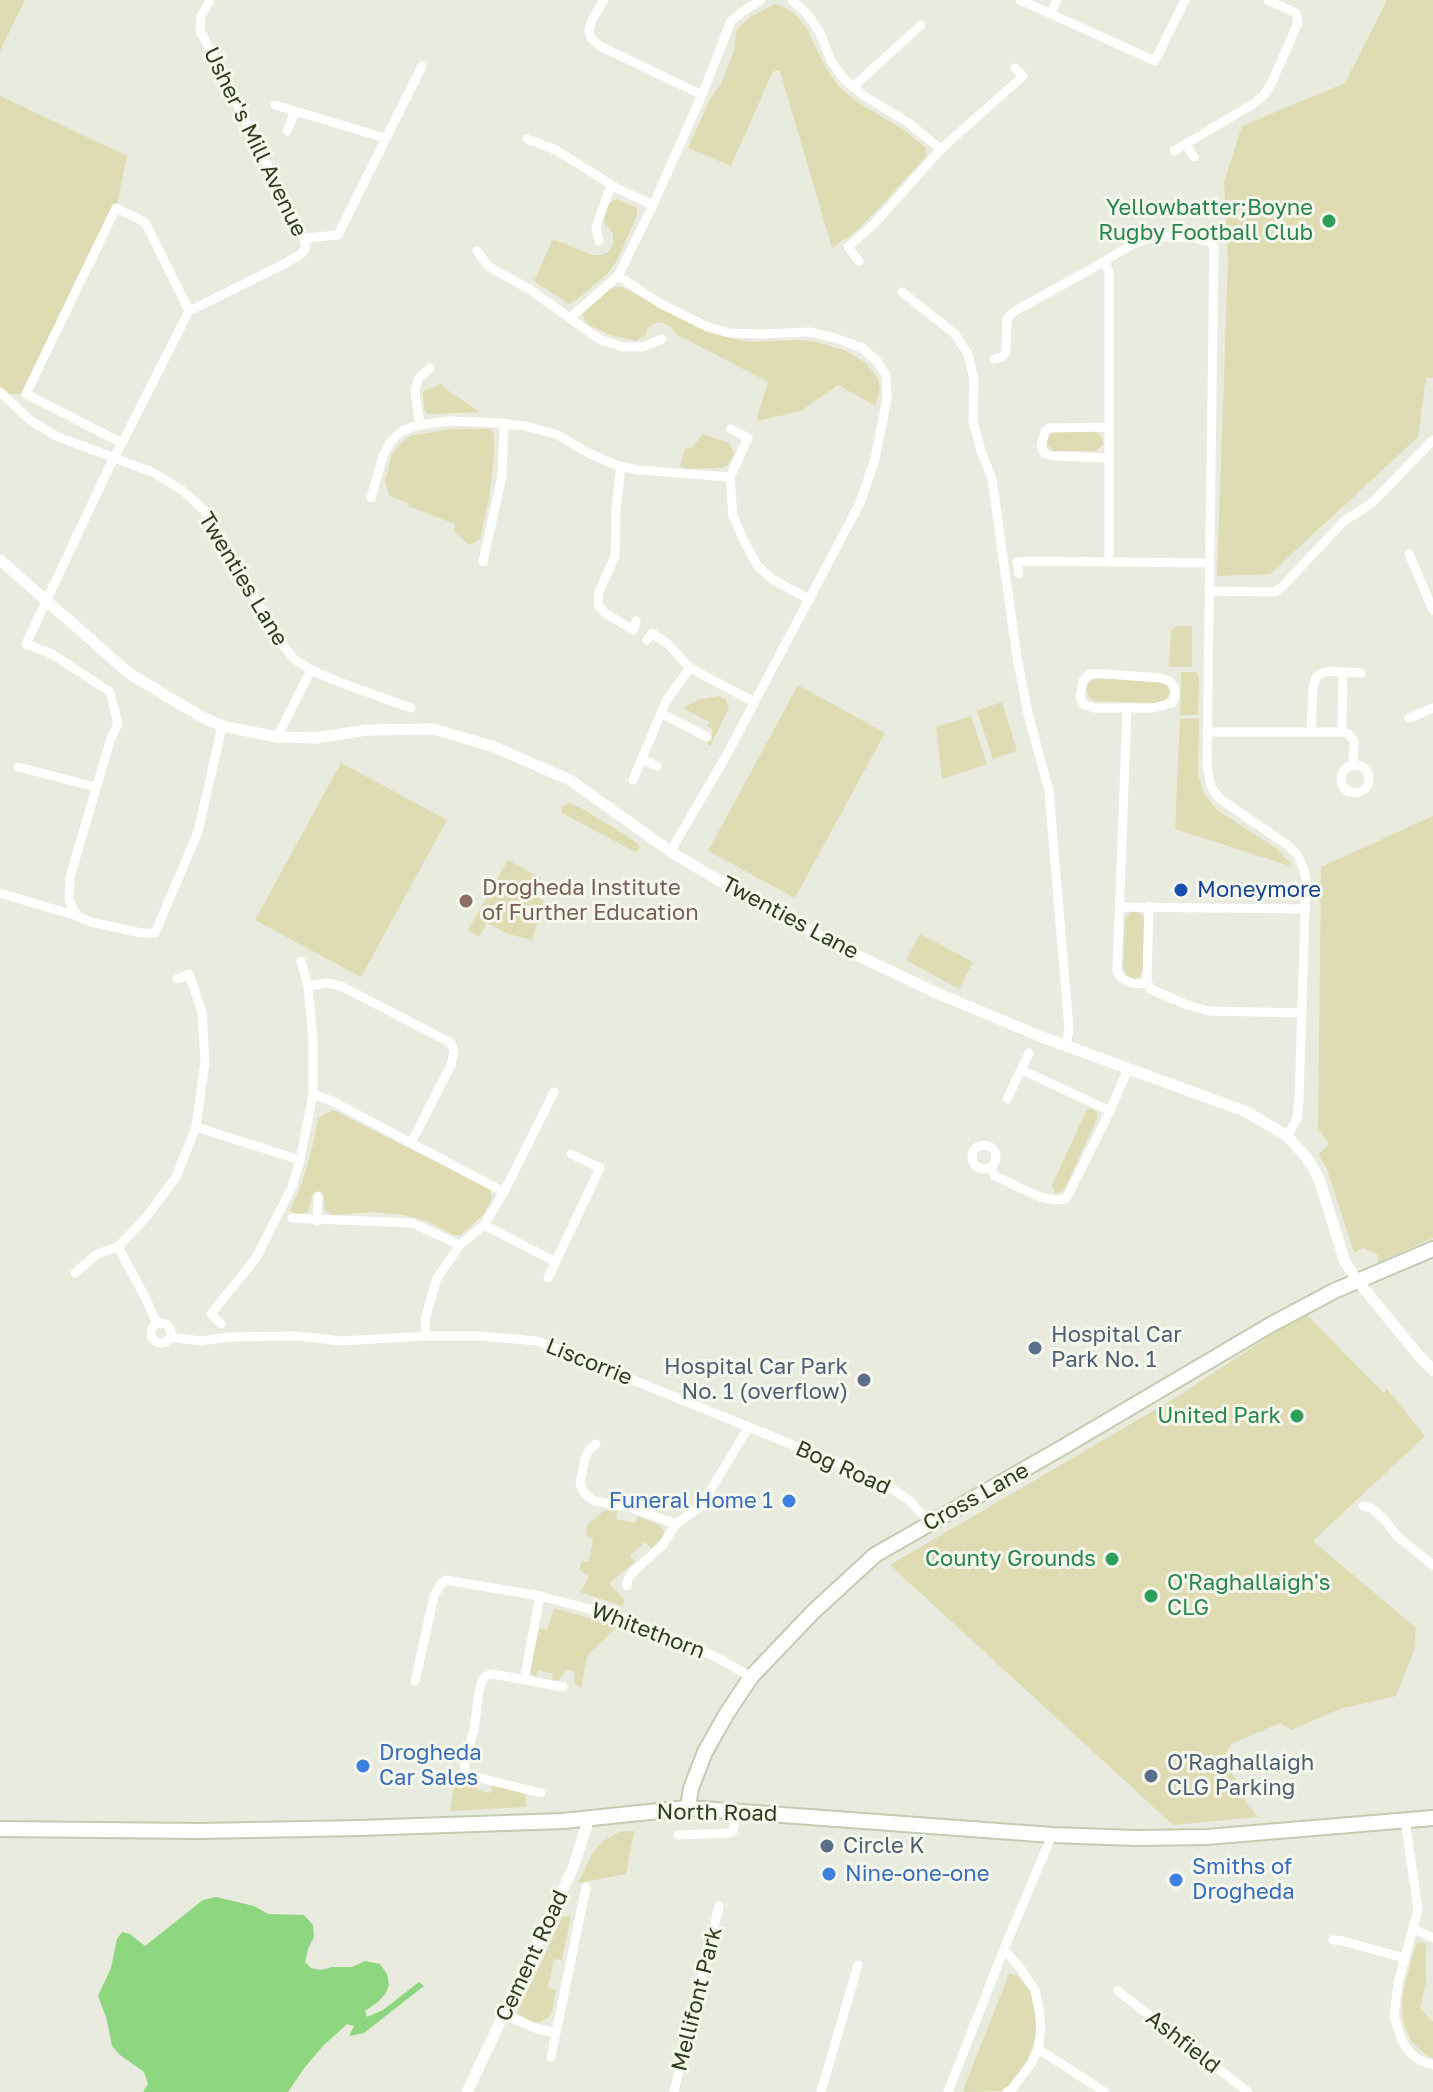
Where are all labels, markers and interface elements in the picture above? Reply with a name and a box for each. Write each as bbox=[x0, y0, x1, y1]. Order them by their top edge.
street label: Usher's Mill Avenue bbox=[198, 43, 312, 241]
place label: Yellowbatter;Boyne Rugby Football Club bbox=[1098, 195, 1313, 246]
marker: Yellowbatter;Boyne Rugby Football Club bbox=[1320, 212, 1338, 230]
street label: Twenties Lane bbox=[193, 507, 293, 651]
street label: Twenties Lane bbox=[717, 871, 863, 965]
place label: Drogheda Institute of Further Education bbox=[482, 875, 699, 926]
place label: Moneymore bbox=[1197, 877, 1321, 903]
marker: Moneymore bbox=[1172, 881, 1190, 899]
marker: Drogheda Institute of Further Education bbox=[457, 892, 475, 910]
place label: Hospital Car Park No. 1 bbox=[1051, 1322, 1182, 1374]
street label: Liscorrie bbox=[542, 1333, 636, 1391]
marker: Hospital Car Park No. 1 bbox=[1026, 1339, 1044, 1357]
place label: Hospital Car Park No. 1 (overflow) bbox=[664, 1354, 848, 1406]
marker: Hospital Car Park No. 1 (overflow) bbox=[855, 1371, 873, 1389]
place label: United Park bbox=[1157, 1403, 1281, 1429]
marker: United Park bbox=[1288, 1407, 1306, 1425]
street label: Bog Road bbox=[792, 1435, 894, 1501]
street label: Cross Lane bbox=[919, 1457, 1033, 1537]
place label: Funeral Home 1 bbox=[609, 1488, 773, 1514]
marker: Funeral Home 1 bbox=[780, 1492, 798, 1510]
place label: County Grounds bbox=[925, 1546, 1096, 1572]
marker: County Grounds bbox=[1103, 1550, 1121, 1568]
place label: O'Raghallaigh's CLG bbox=[1167, 1570, 1331, 1622]
marker: O'Raghallaigh's CLG bbox=[1142, 1587, 1160, 1605]
street label: Whitethorn bbox=[587, 1597, 709, 1665]
place label: Drogheda Car Sales bbox=[379, 1740, 482, 1792]
place label: O'Raghallaigh CLG Parking bbox=[1167, 1750, 1314, 1802]
marker: Drogheda Car Sales bbox=[354, 1757, 372, 1775]
marker: O'Raghallaigh CLG Parking bbox=[1142, 1767, 1160, 1785]
street label: North Road bbox=[656, 1799, 778, 1827]
place label: Circle K bbox=[843, 1833, 924, 1859]
marker: Circle K bbox=[818, 1837, 836, 1855]
place label: Smiths of Drogheda bbox=[1192, 1854, 1295, 1906]
place label: Nine-one-one bbox=[845, 1861, 990, 1887]
marker: Nine-one-one bbox=[820, 1865, 838, 1883]
marker: Smiths of Drogheda bbox=[1167, 1871, 1185, 1889]
street label: Cement Road bbox=[490, 1886, 574, 2026]
street label: Mellifont Park bbox=[666, 1924, 728, 2074]
street label: Ashfield bbox=[1141, 2005, 1225, 2079]

